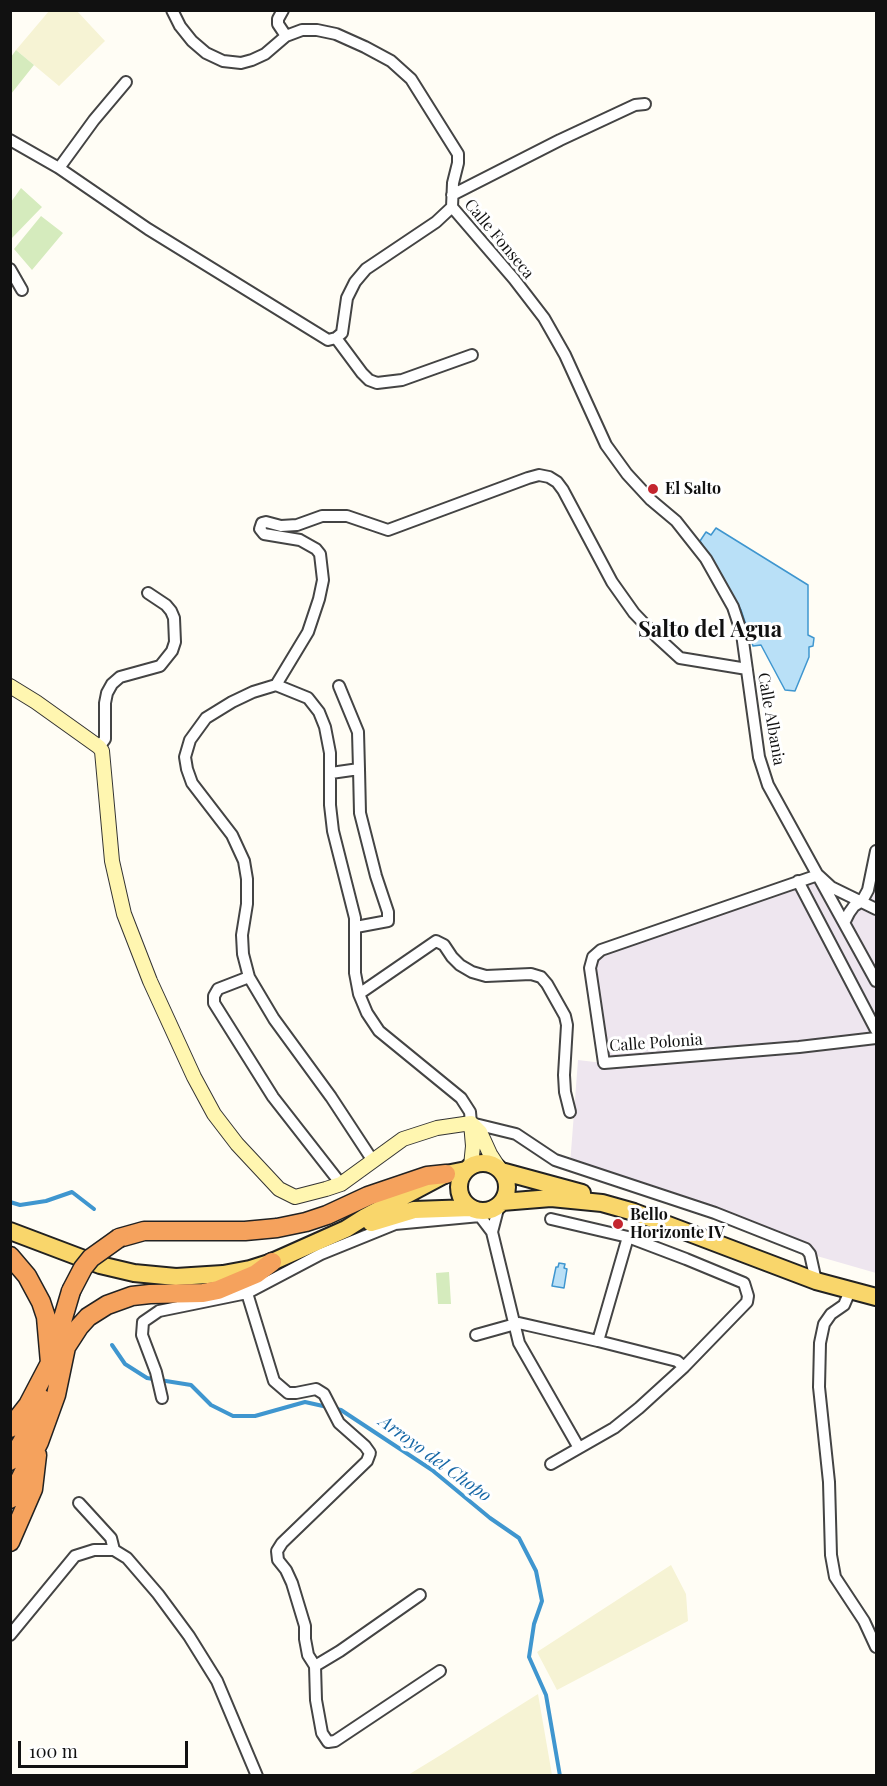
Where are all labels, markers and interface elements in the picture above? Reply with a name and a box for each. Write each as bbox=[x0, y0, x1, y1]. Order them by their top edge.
street label: Calle Fonseca bbox=[460, 195, 538, 283]
place label: El Salto bbox=[665, 479, 721, 499]
marker: El Salto bbox=[646, 482, 660, 496]
district label: Salto del Agua bbox=[638, 617, 782, 643]
street label: Calle Albania bbox=[753, 671, 789, 767]
street label: Calle Polonia bbox=[609, 1030, 703, 1056]
place label: Bello Horizonte IV bbox=[630, 1205, 725, 1243]
marker: Bello Horizonte IV bbox=[611, 1217, 625, 1231]
water label: Arroyo del Chopo bbox=[375, 1411, 495, 1507]
scale bar bbox=[21, 1729, 190, 1767]
text: 100 m bbox=[29, 1739, 78, 1763]

